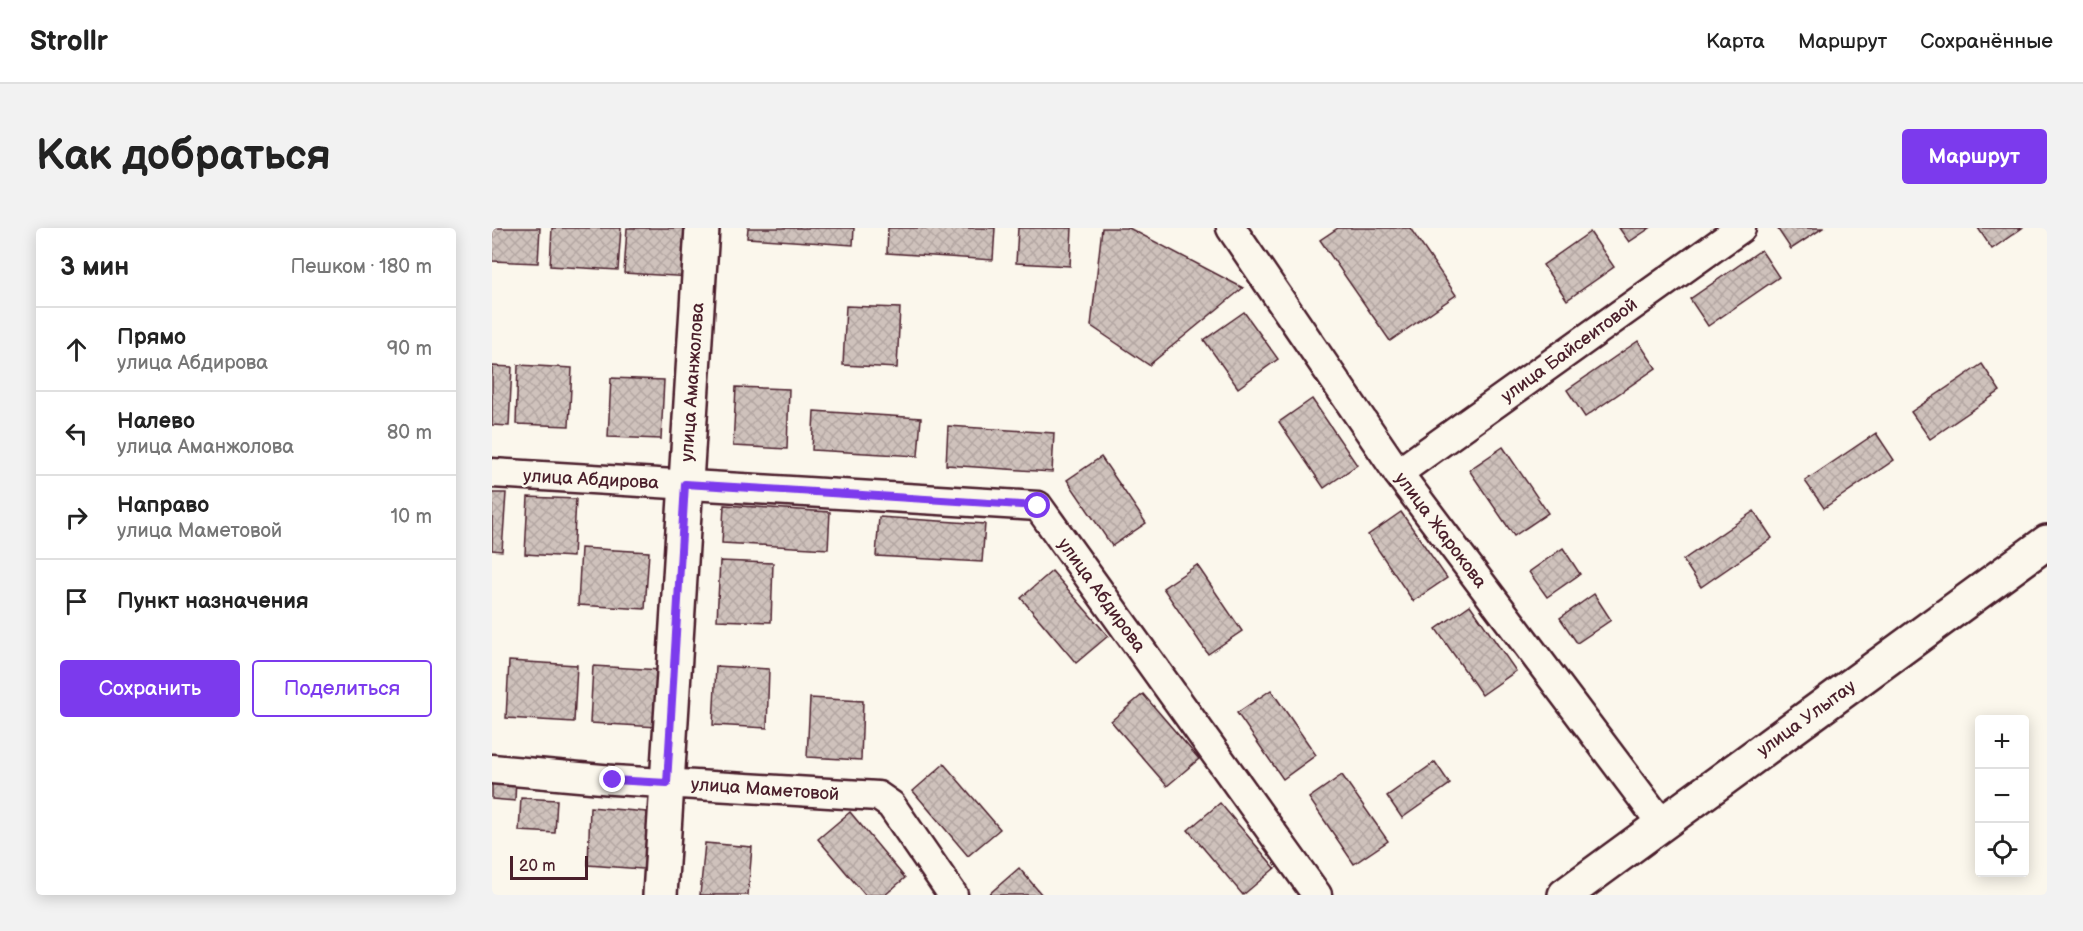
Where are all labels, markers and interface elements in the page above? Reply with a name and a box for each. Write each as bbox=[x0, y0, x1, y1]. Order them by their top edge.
text: Strollr bbox=[30, 25, 108, 58]
text: Карта bbox=[1706, 29, 1765, 54]
text: Маршрут bbox=[1798, 29, 1887, 54]
text: Сохранённые bbox=[1920, 29, 2053, 54]
button: Маршрут bbox=[1902, 129, 2047, 184]
text: Как добраться bbox=[36, 131, 331, 182]
text: 3 мин bbox=[60, 252, 129, 283]
text: Пешком · 180 m bbox=[290, 255, 432, 279]
street label: улица Байсеитовой bbox=[1497, 294, 1642, 407]
street label: улица Аманжолова bbox=[676, 301, 709, 462]
text: Прямо bbox=[117, 324, 186, 351]
icon: ahead bbox=[60, 333, 93, 366]
text: 90 m bbox=[387, 337, 432, 361]
text: улица Абдирова bbox=[117, 351, 268, 375]
text: Налево bbox=[117, 408, 195, 435]
icon: left bbox=[60, 417, 93, 450]
text: 80 m bbox=[387, 421, 432, 445]
text: улица Аманжолова bbox=[117, 435, 294, 459]
street label: улица Абдирова bbox=[523, 465, 660, 494]
street label: улица Жарокова bbox=[1390, 468, 1491, 593]
text: Направо bbox=[117, 492, 209, 519]
route start bbox=[1024, 492, 1050, 518]
icon: right bbox=[60, 501, 93, 534]
text: 10 m bbox=[391, 505, 432, 529]
text: улица Маметовой bbox=[117, 519, 282, 543]
street label: улица Абдирова bbox=[1053, 534, 1150, 657]
icon: arrive bbox=[60, 585, 93, 618]
text: Пункт назначения bbox=[117, 588, 309, 615]
button: Сохранить bbox=[60, 660, 240, 717]
button: Поделиться bbox=[252, 660, 432, 717]
street label: улица Улытау bbox=[1753, 675, 1860, 761]
map controls bbox=[1975, 715, 2029, 877]
button: + bbox=[1975, 715, 2029, 769]
route end bbox=[599, 766, 625, 792]
button: − bbox=[1975, 769, 2029, 823]
street label: улица Маметовой bbox=[690, 774, 840, 805]
button: locate bbox=[1975, 823, 2029, 877]
scale bar bbox=[510, 853, 588, 880]
text: 20 m bbox=[519, 857, 555, 876]

